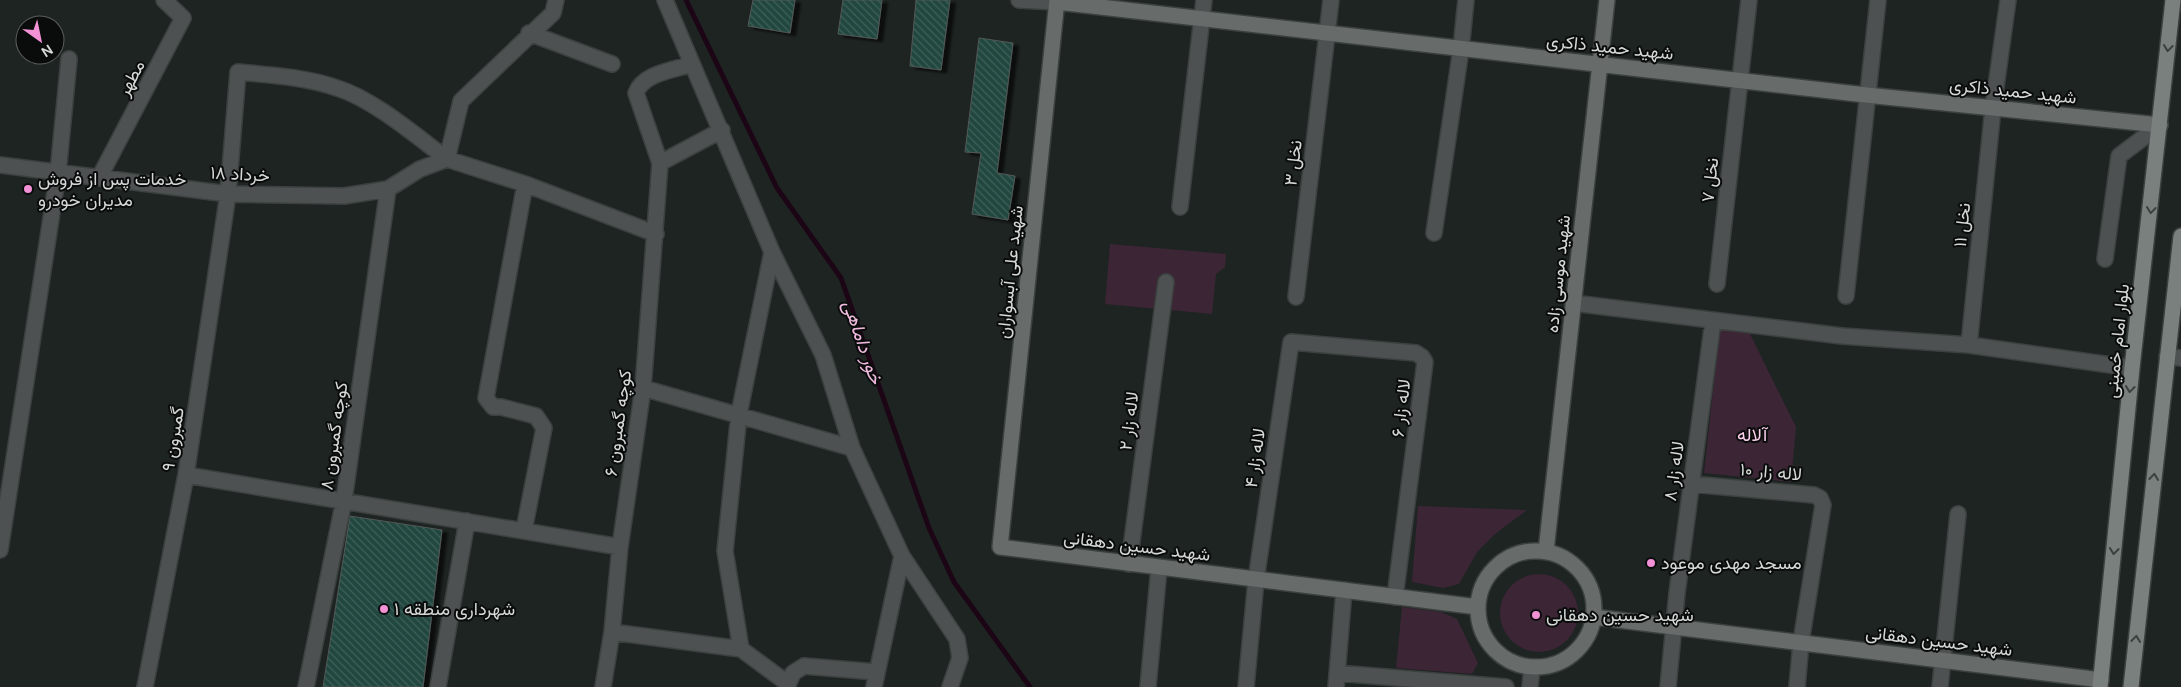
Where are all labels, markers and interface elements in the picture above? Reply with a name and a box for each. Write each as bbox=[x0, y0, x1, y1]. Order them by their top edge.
north arrow bbox=[15, 15, 65, 65]
street label: شهید حمید ذاکری bbox=[1545, 28, 1675, 66]
text: N bbox=[38, 41, 56, 61]
one-way arrow bbox=[2163, 45, 2174, 53]
street label: مطهر bbox=[111, 56, 150, 101]
street label: شهید حمید ذاکری bbox=[1948, 72, 2078, 110]
street label: نخل ۳ bbox=[1278, 139, 1308, 187]
street label: نخل ۷ bbox=[1696, 156, 1724, 204]
street label: خرداد ۱۸ bbox=[210, 160, 270, 188]
place label: خدمات پس از فروش مدیران خودرو bbox=[38, 167, 186, 212]
marker: خدمات پس از فروش مدیران خودرو bbox=[22, 183, 34, 195]
street label: نخل ۱۱ bbox=[1948, 202, 1976, 248]
street label: شهید علی آبسواران bbox=[991, 204, 1029, 340]
one-way arrow bbox=[2146, 206, 2157, 214]
street label: شهید موسی زاده bbox=[1540, 214, 1576, 334]
street label: بلوار امام خمینی bbox=[2099, 283, 2135, 399]
water label: خور داماهی bbox=[837, 297, 889, 388]
street label: کوچه گمبرون ۶ bbox=[599, 368, 637, 478]
street label: لاله زار ۶ bbox=[1386, 378, 1416, 438]
street label: کوچه گمبرون ۸ bbox=[315, 380, 353, 492]
one-way arrow bbox=[2125, 385, 2136, 393]
street label: لاله زار ۲ bbox=[1113, 390, 1145, 452]
street label: گمبرون ۹ bbox=[156, 405, 190, 473]
park label: آلاله bbox=[1737, 423, 1769, 447]
street label: لاله زار ۴ bbox=[1239, 427, 1271, 489]
street label: لاله زار ۸ bbox=[1658, 440, 1690, 502]
street label: لاله زار ۱۰ bbox=[1739, 457, 1803, 487]
one-way arrow bbox=[2148, 473, 2159, 481]
street label: شهید حسین دهقانی bbox=[1062, 525, 1212, 567]
one-way arrow bbox=[2109, 547, 2120, 555]
place label: مسجد مهدی موعود bbox=[1661, 551, 1802, 575]
marker: مسجد مهدی موعود bbox=[1645, 557, 1657, 569]
place label: شهرداری منطقه ۱ bbox=[394, 597, 515, 621]
marker: شهرداری منطقه ۱ bbox=[378, 603, 390, 615]
place label: شهید حسین دهقانی bbox=[1546, 603, 1694, 627]
marker: شهید حسین دهقانی bbox=[1530, 609, 1542, 621]
street label: شهید حسین دهقانی bbox=[1864, 620, 2014, 662]
one-way arrow bbox=[2130, 634, 2141, 642]

